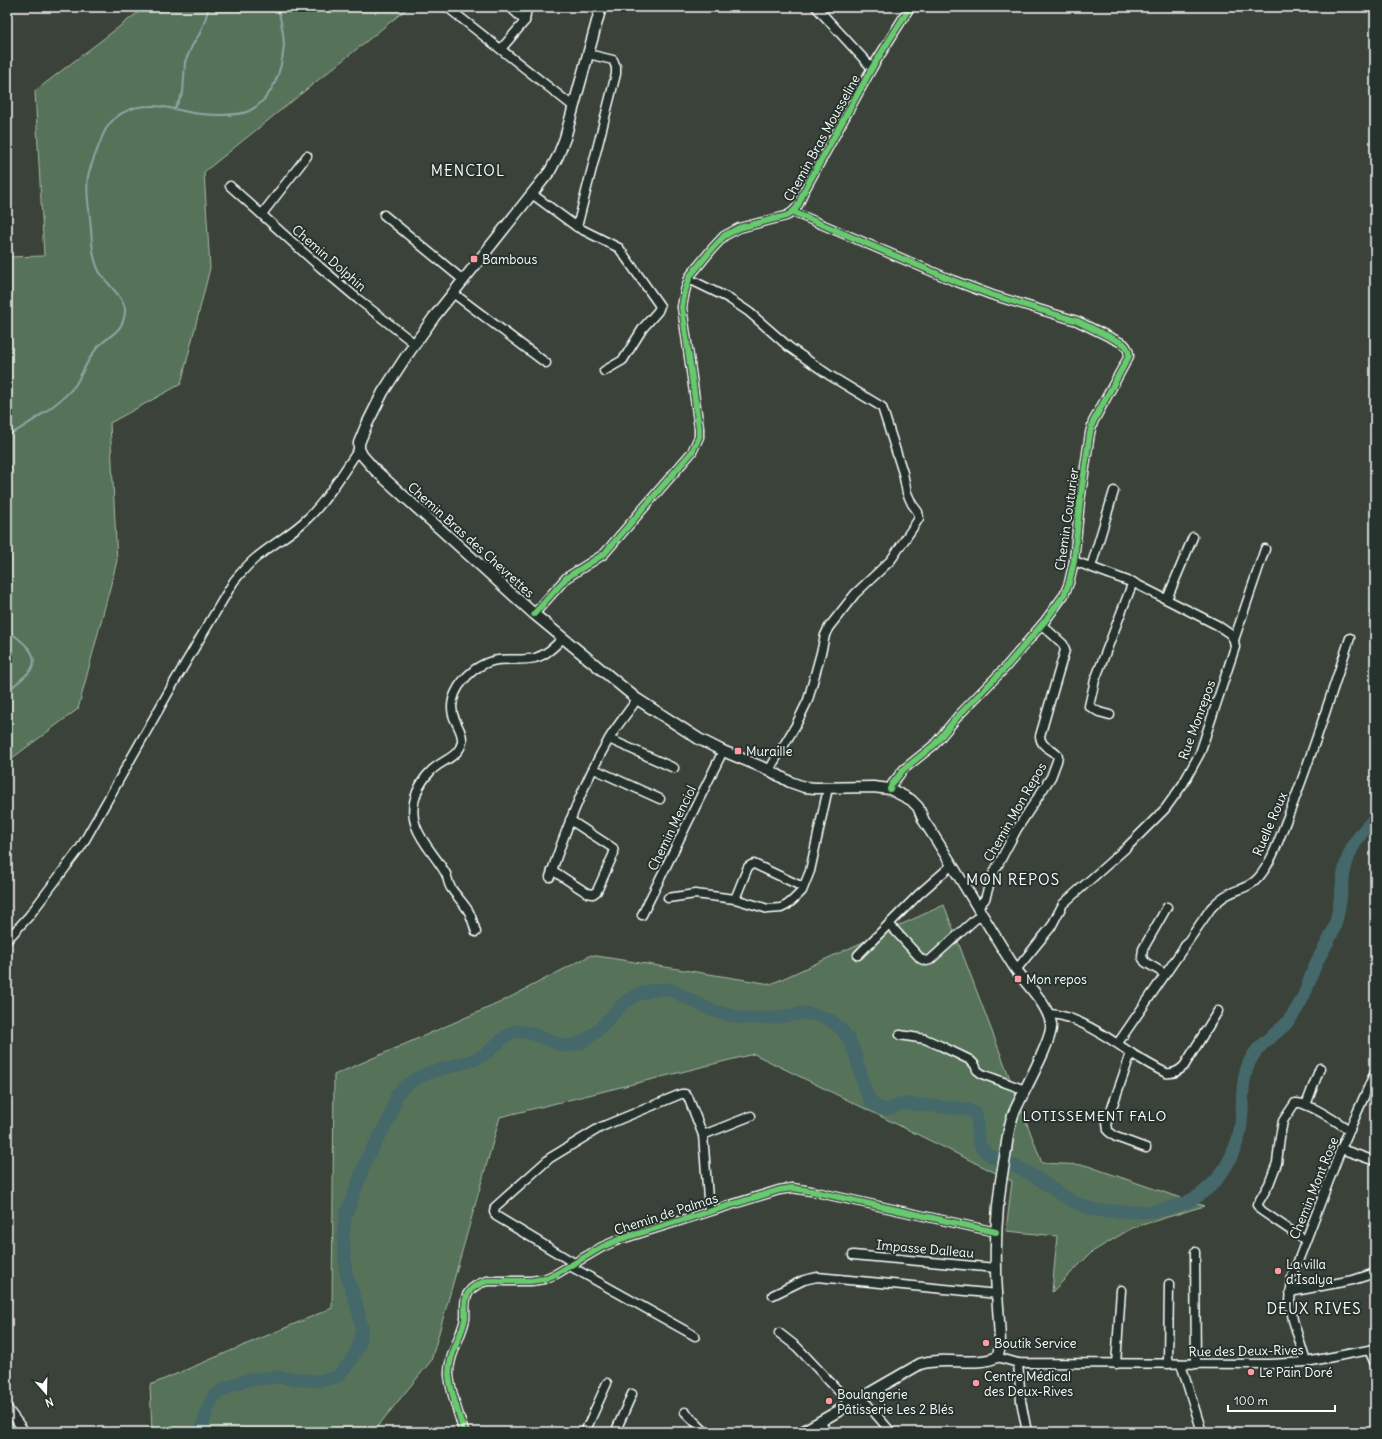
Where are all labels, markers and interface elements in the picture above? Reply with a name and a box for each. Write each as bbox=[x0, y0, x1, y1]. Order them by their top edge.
street label: Chemin Bras Mousseline bbox=[780, 72, 864, 204]
district label: MENCIOL bbox=[431, 161, 505, 180]
street label: Chemin Dolphin bbox=[288, 221, 370, 295]
place label: Bambous bbox=[482, 251, 537, 268]
marker: Bambous bbox=[469, 254, 479, 264]
street label: Chemin Couturier bbox=[1051, 466, 1083, 572]
street label: Chemin Bras des Chevrettes bbox=[404, 479, 538, 601]
street label: Rue Monrepos bbox=[1175, 678, 1219, 762]
place label: Muraille bbox=[746, 743, 792, 760]
marker: Muraille bbox=[733, 746, 743, 756]
street label: Chemin Mon Repos bbox=[980, 759, 1050, 865]
street label: Chemin Menciol bbox=[644, 783, 700, 873]
street label: Ruelle Roux bbox=[1249, 789, 1291, 859]
district label: MON REPOS bbox=[966, 870, 1060, 889]
place label: Mon repos bbox=[1026, 971, 1087, 988]
marker: Mon repos bbox=[1013, 974, 1023, 984]
district label: LOTISSEMENT FALO bbox=[1023, 1107, 1167, 1125]
street label: Chemin Mont Rose bbox=[1286, 1134, 1342, 1242]
street label: Chemin de Palmas bbox=[612, 1189, 720, 1239]
street label: Impasse Dalleau bbox=[875, 1236, 975, 1262]
place label: La villa d'Isalya bbox=[1286, 1256, 1333, 1288]
marker: La villa d'Isalya bbox=[1273, 1266, 1283, 1276]
district label: DEUX RIVES bbox=[1266, 1299, 1362, 1318]
place label: Boutik Service bbox=[994, 1335, 1077, 1352]
marker: Boutik Service bbox=[981, 1338, 991, 1348]
street label: Rue des Deux-Rives bbox=[1188, 1341, 1304, 1361]
place label: Le Pain Doré bbox=[1259, 1364, 1333, 1381]
marker: Le Pain Doré bbox=[1246, 1367, 1256, 1377]
place label: Centre Médical des Deux-Rives bbox=[984, 1368, 1073, 1400]
north arrow bbox=[26, 1373, 66, 1413]
marker: Centre Médical des Deux-Rives bbox=[971, 1378, 981, 1388]
place label: Boulangerie Pâtisserie Les 2 Blés bbox=[837, 1386, 954, 1418]
scale bar bbox=[1228, 1387, 1335, 1413]
text: 100 m bbox=[1234, 1393, 1268, 1408]
text: N bbox=[43, 1395, 55, 1410]
marker: Boulangerie Pâtisserie Les 2 Blés bbox=[824, 1396, 834, 1406]

